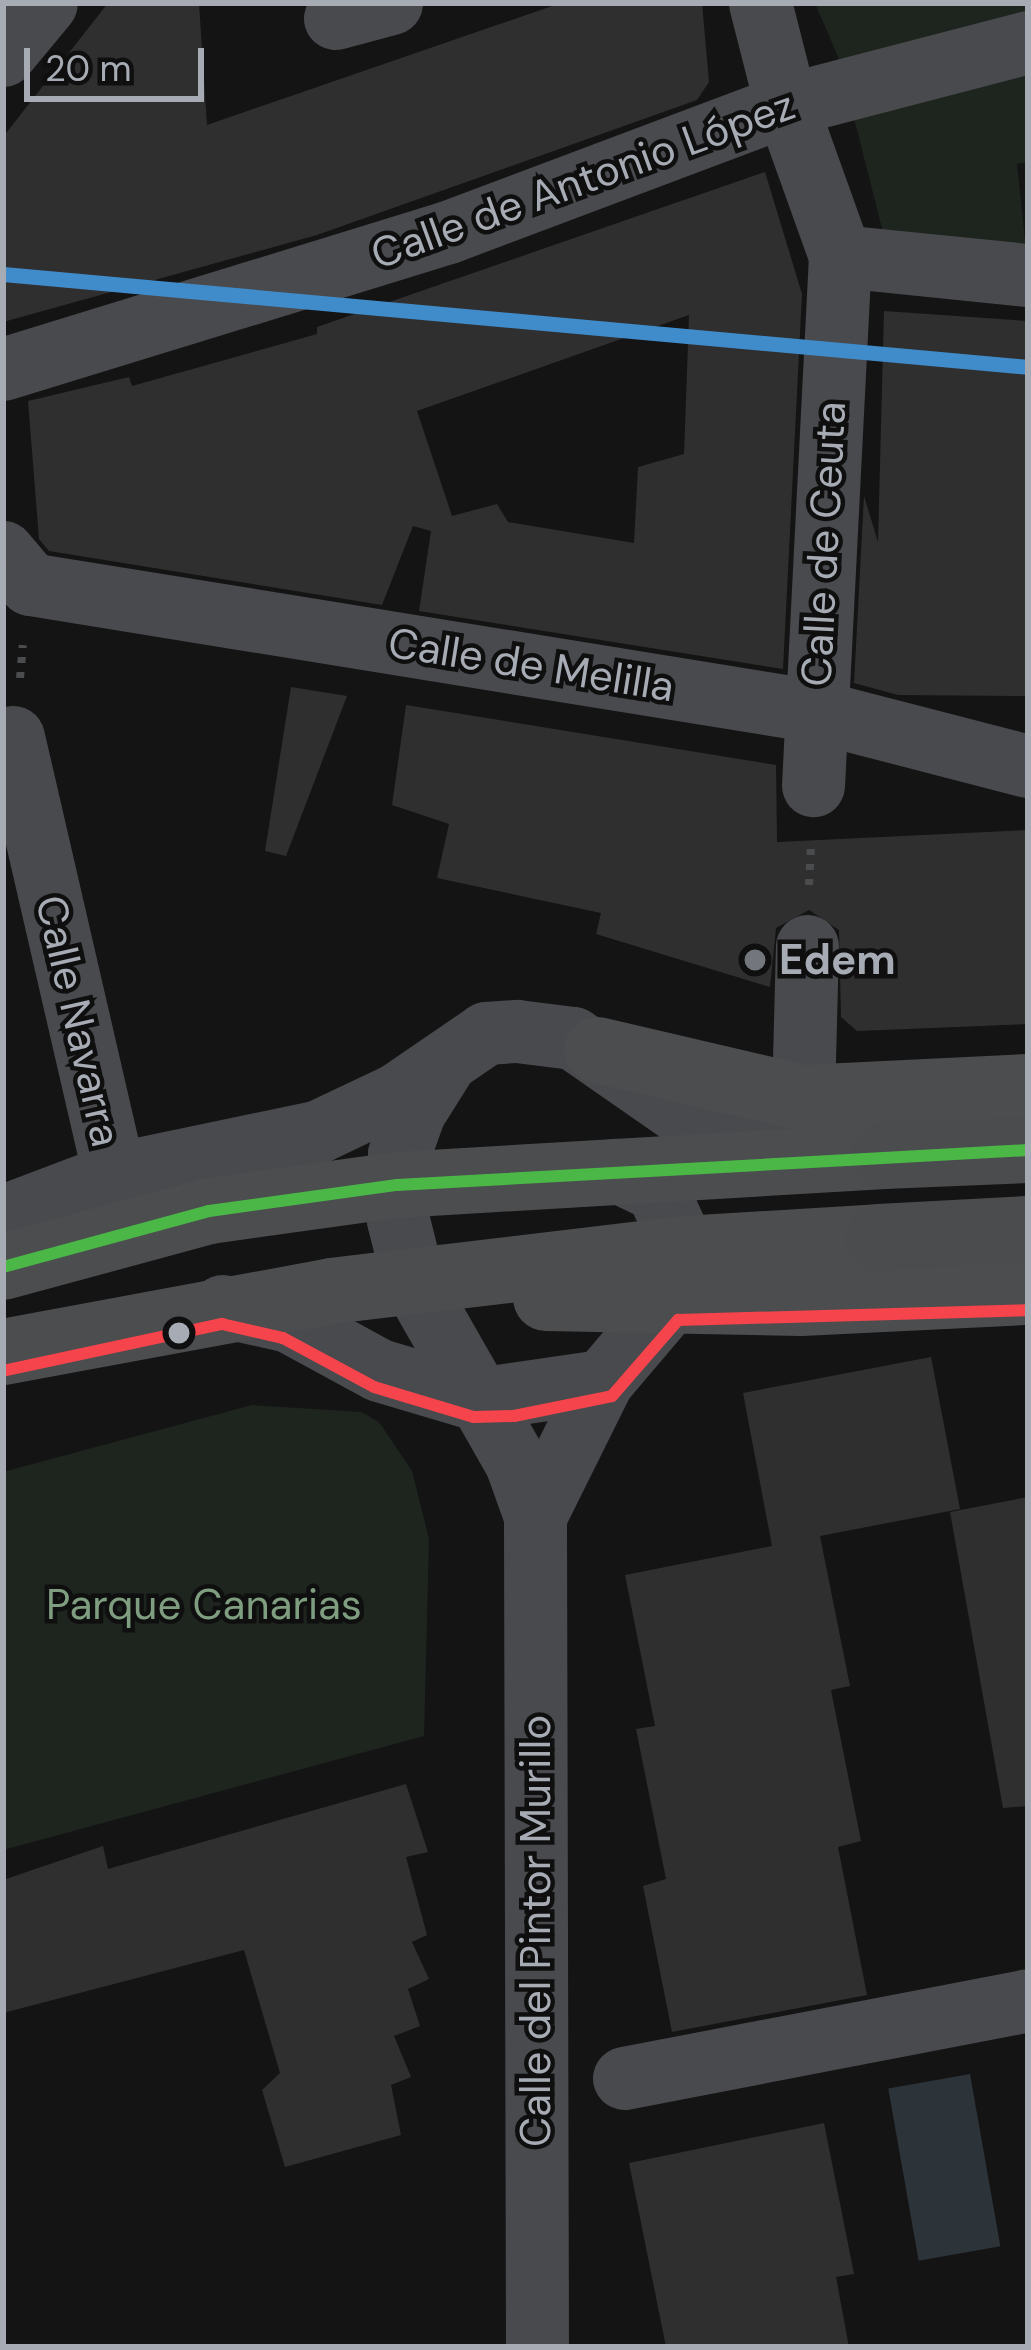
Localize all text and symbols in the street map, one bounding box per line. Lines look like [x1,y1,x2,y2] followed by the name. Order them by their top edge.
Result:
[30,24,210,98] scale bar
[45,45,132,92] text: 20 m
[365,80,801,280] street label: Calle de Antonio López
[791,400,857,688] street label: Calle de Ceuta
[385,618,677,712] street label: Calle de Melilla
[25,891,131,1151] street label: Calle Navarra
[779,935,896,985] place label: Edem
[742,947,768,973] marker: Edem
[168,1322,190,1344] unlabelled marker
[46,1580,362,1630] park label: Parque Canarias
[511,1715,561,2147] street label: Calle del Pintor Murillo

